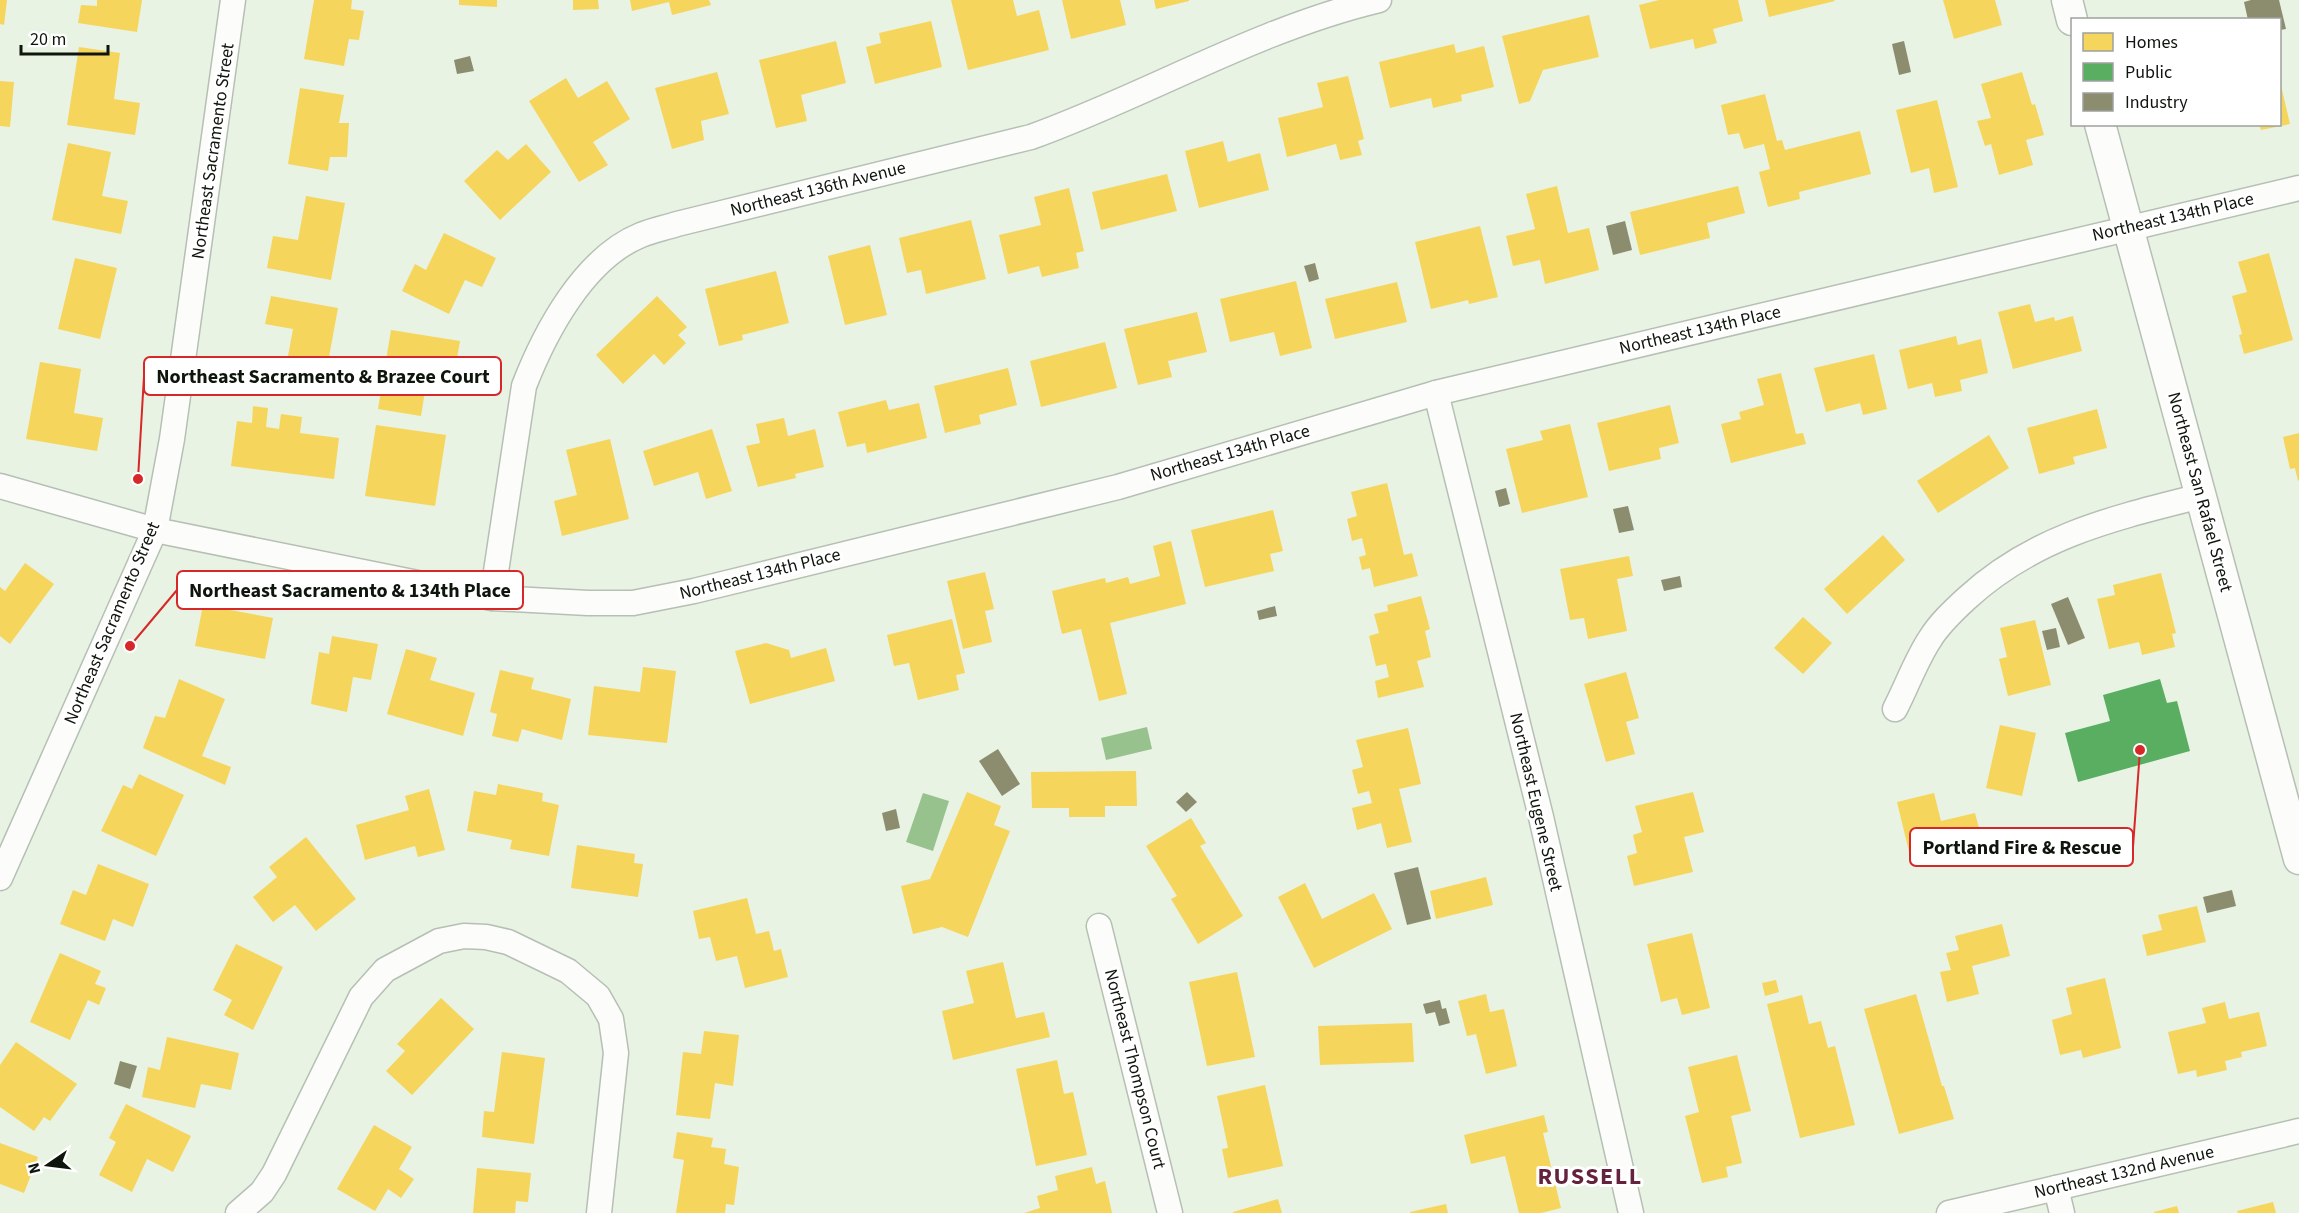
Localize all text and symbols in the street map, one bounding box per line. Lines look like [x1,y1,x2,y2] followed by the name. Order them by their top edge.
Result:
[21,18,108,56] scale bar
[2071,18,2281,126] legend
[30,27,66,52] text: 20 m
[2125,30,2178,55] text: Homes
[185,41,241,261] street label: Northeast Sacramento Street
[2125,60,2172,85] text: Public
[2125,90,2188,115] text: Industry
[728,155,908,223] street label: Northeast 136th Avenue
[2090,186,2256,248] street label: Northeast 134th Place
[1617,299,1783,361] street label: Northeast 134th Place
[144,357,501,395] callout: Northeast Sacramento & Brazee Court
[156,363,490,391] text: Northeast Sacramento & Brazee Court
[2161,389,2239,595] street label: Northeast San Rafael Street
[1147,418,1313,488] street label: Northeast 134th Place
[58,518,166,728] street label: Northeast Sacramento Street
[677,542,843,606] street label: Northeast 134th Place
[177,571,523,609] callout: Northeast Sacramento & 134th Place
[189,577,511,605] text: Northeast Sacramento & 134th Place
[1503,710,1569,894] street label: Northeast Eugene Street
[1910,828,2133,866] callout: Portland Fire & Rescue
[1922,834,2122,862] text: Portland Fire & Rescue
[1098,966,1172,1172] street label: Northeast Thompson Court
[18,1135,78,1195] north arrow
[2032,1139,2216,1205] street label: Northeast 132nd Avenue
[1537,1159,1643,1194] district label: RUSSELL
[22,1161,46,1176] text: N

